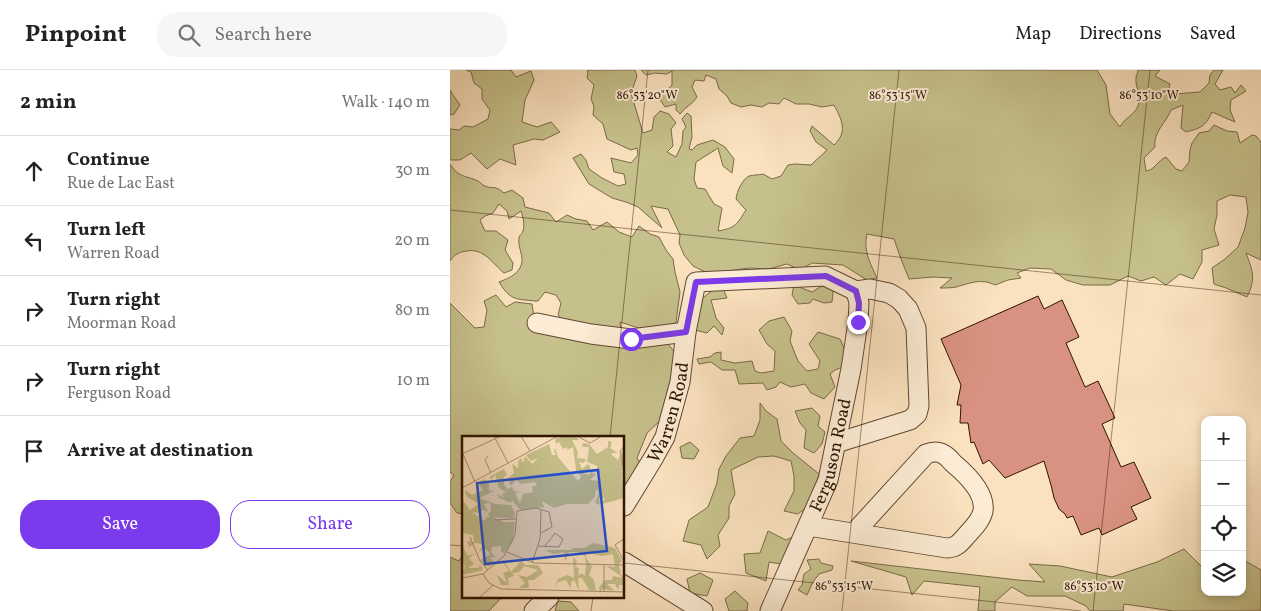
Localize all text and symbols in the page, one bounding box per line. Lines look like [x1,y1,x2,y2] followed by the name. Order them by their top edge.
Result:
[157,12,507,57] search box
[25,18,127,52] text: Pinpoint
[175,21,203,49] icon: search
[215,22,312,48] text: Search here
[1015,22,1051,47] text: Map
[1079,22,1162,47] text: Directions
[1190,22,1236,47] text: Saved
[20,88,77,117] text: 2 min
[617,88,677,104] text: 86°53'20"W
[869,88,927,104] text: 86°53'15"W
[1119,88,1179,104] text: 86°53'10"W
[342,92,430,114] text: Walk · 140 m
[67,147,150,173] text: Continue
[20,157,48,185] icon: ahead
[395,160,430,182] text: 30 m
[67,173,175,195] text: Rue de Lac East
[67,217,146,243] text: Turn left
[20,227,48,255] icon: left
[395,230,430,252] text: 20 m
[67,243,160,265] text: Warren Road
[67,287,160,313] text: Turn right
[20,297,48,325] icon: right
[395,300,430,322] text: 80 m
[847,311,870,334] route end
[67,313,176,335] text: Moorman Road
[620,328,643,351] route start
[67,357,160,383] text: Turn right
[642,361,696,468] street label: Warren Road
[20,367,48,395] icon: right
[397,370,430,392] text: 10 m
[67,383,171,405] text: Ferguson Road
[804,396,859,517] street label: Ferguson Road
[1201,416,1246,596] map controls
[1201,416,1246,461] button: +
[462,436,625,598] inset map
[20,437,48,465] icon: arrive
[67,438,253,464] text: Arrive at destination
[1201,461,1246,506] button: −
[20,500,220,549] button: Save
[230,500,430,549] button: Share
[1201,506,1246,551] button: locate
[1201,551,1246,596] button: layers
[815,579,873,595] text: 86°53'15"W
[1064,579,1124,595] text: 86°53'10"W

